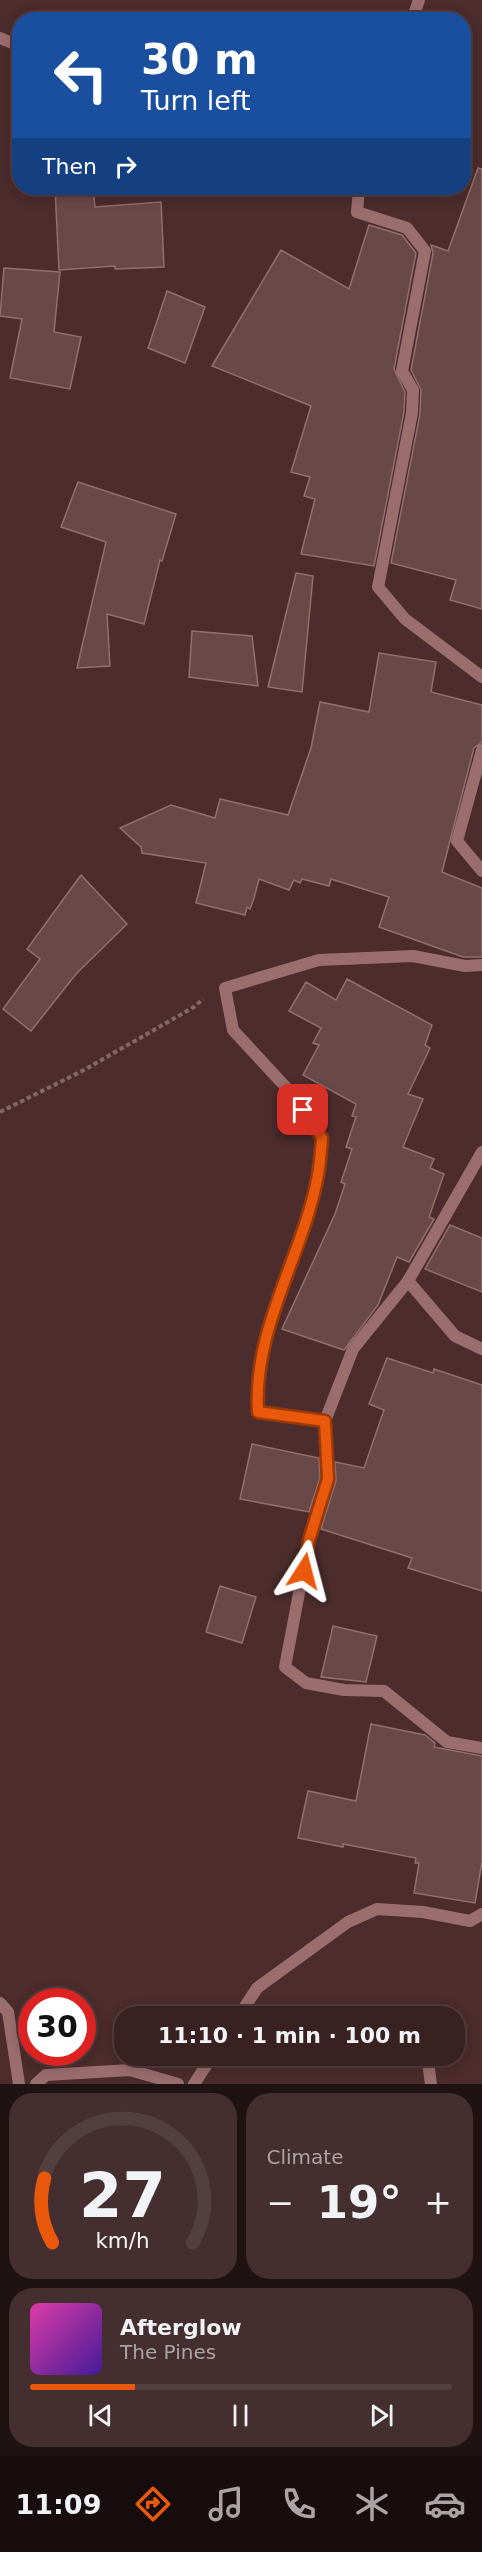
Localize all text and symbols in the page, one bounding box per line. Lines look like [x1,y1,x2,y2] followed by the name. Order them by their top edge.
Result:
[141,35,258,84] text: 30 m
[42,36,120,114] icon: left
[141,85,251,116] text: Turn left
[109,150,142,183] icon: right
[42,154,97,179] text: Then
[277,1084,328,1135] pin
[286,1093,319,1126] icon: arrive
[272,1539,336,1603] position arrow
[18,1988,96,2066] speed limit sign: 30
[158,2023,421,2048] text: 11:10 · 1 min · 100 m
[267,2145,343,2169] text: Climate
[79,2159,166,2232] text: 27
[317,2176,402,2229] text: 19°
[267,2183,294,2222] text: −
[424,2183,452,2222] text: +
[96,2228,150,2253] text: km/h
[120,2315,242,2340] text: Afterglow
[120,2340,216,2364] text: The Pines
[84,2399,117,2432] icon: previous
[224,2399,257,2432] icon: pause
[365,2399,398,2432] icon: next
[132,2483,174,2525] icon: directions
[205,2483,247,2525] icon: music
[278,2483,320,2525] icon: phone
[351,2483,393,2525] icon: climate
[424,2483,466,2525] icon: car
[16,2489,101,2520] text: 11:09

